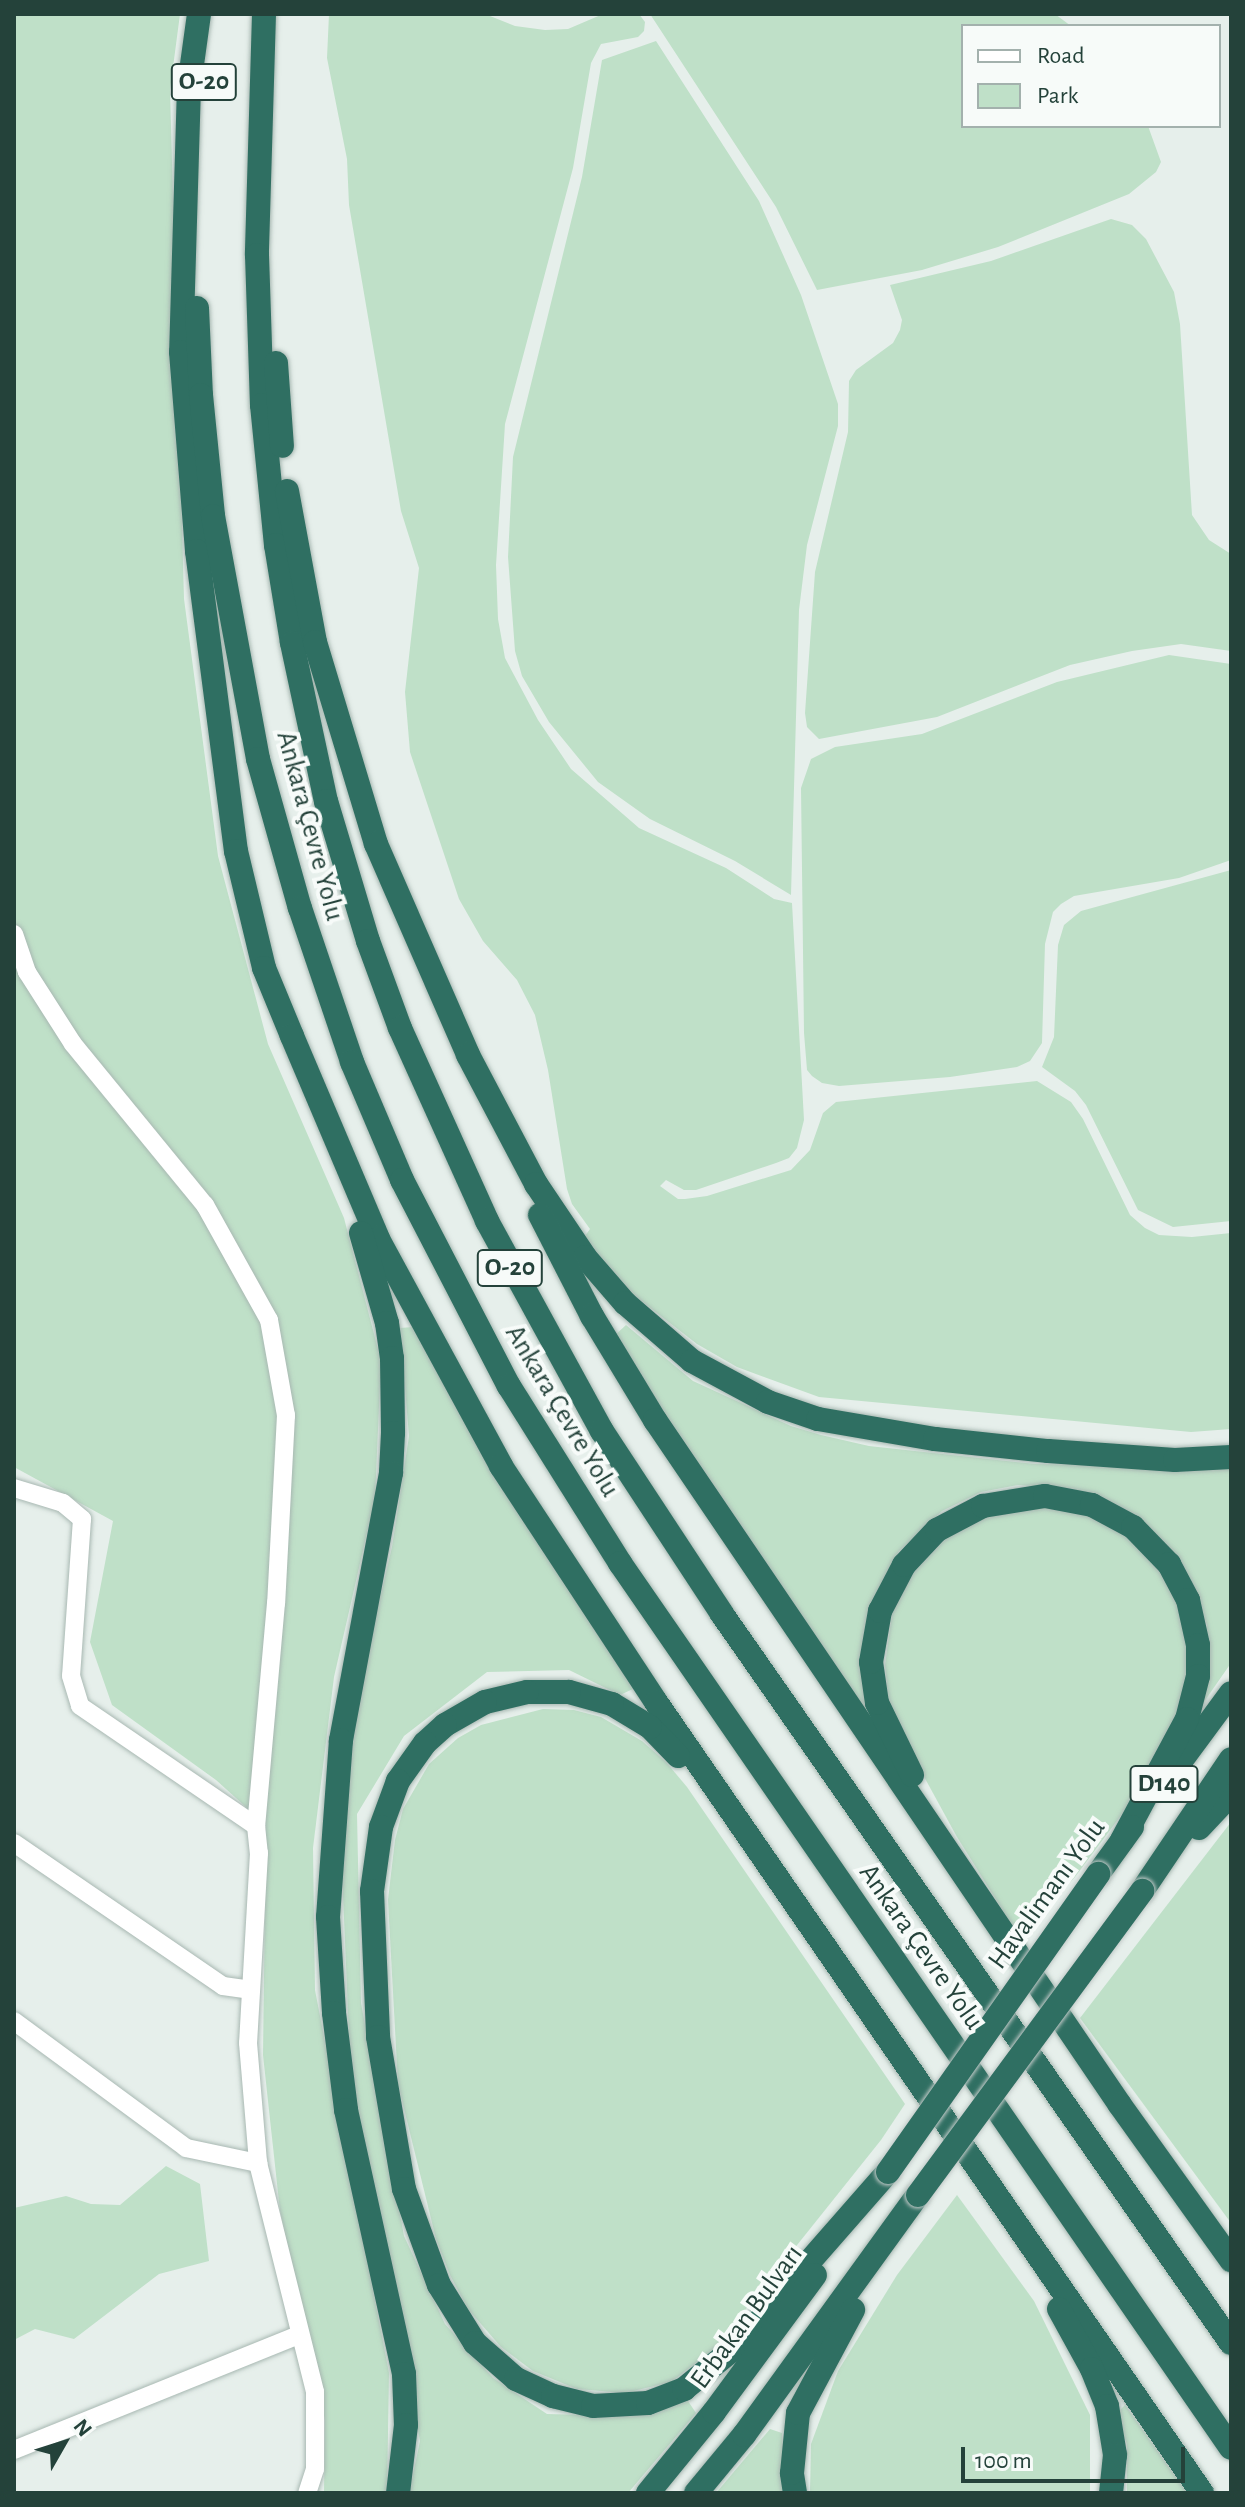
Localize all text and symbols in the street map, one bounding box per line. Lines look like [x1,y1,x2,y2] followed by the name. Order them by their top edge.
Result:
[961,24,1221,128] legend
[1037,44,1085,68] text: Road
[170,60,238,104] road number: O-20
[1037,84,1078,108] text: Park
[269,728,351,924] street label: Ankara Çevre Yolu
[476,1246,544,1290] road number: O-20
[497,1319,627,1503] street label: Ankara Çevre Yolu
[1128,1762,1200,1806] road number: D140
[981,1812,1113,1976] street label: Havalimanı Yolu
[851,1858,991,2036] street label: Ankara Çevre Yolu
[684,2239,810,2395] street label: Erbakan Bulvarı
[24,2403,104,2483] north arrow
[69,2415,96,2441] text: N
[965,2431,1189,2481] scale bar
[975,2449,1032,2473] text: 100 m

